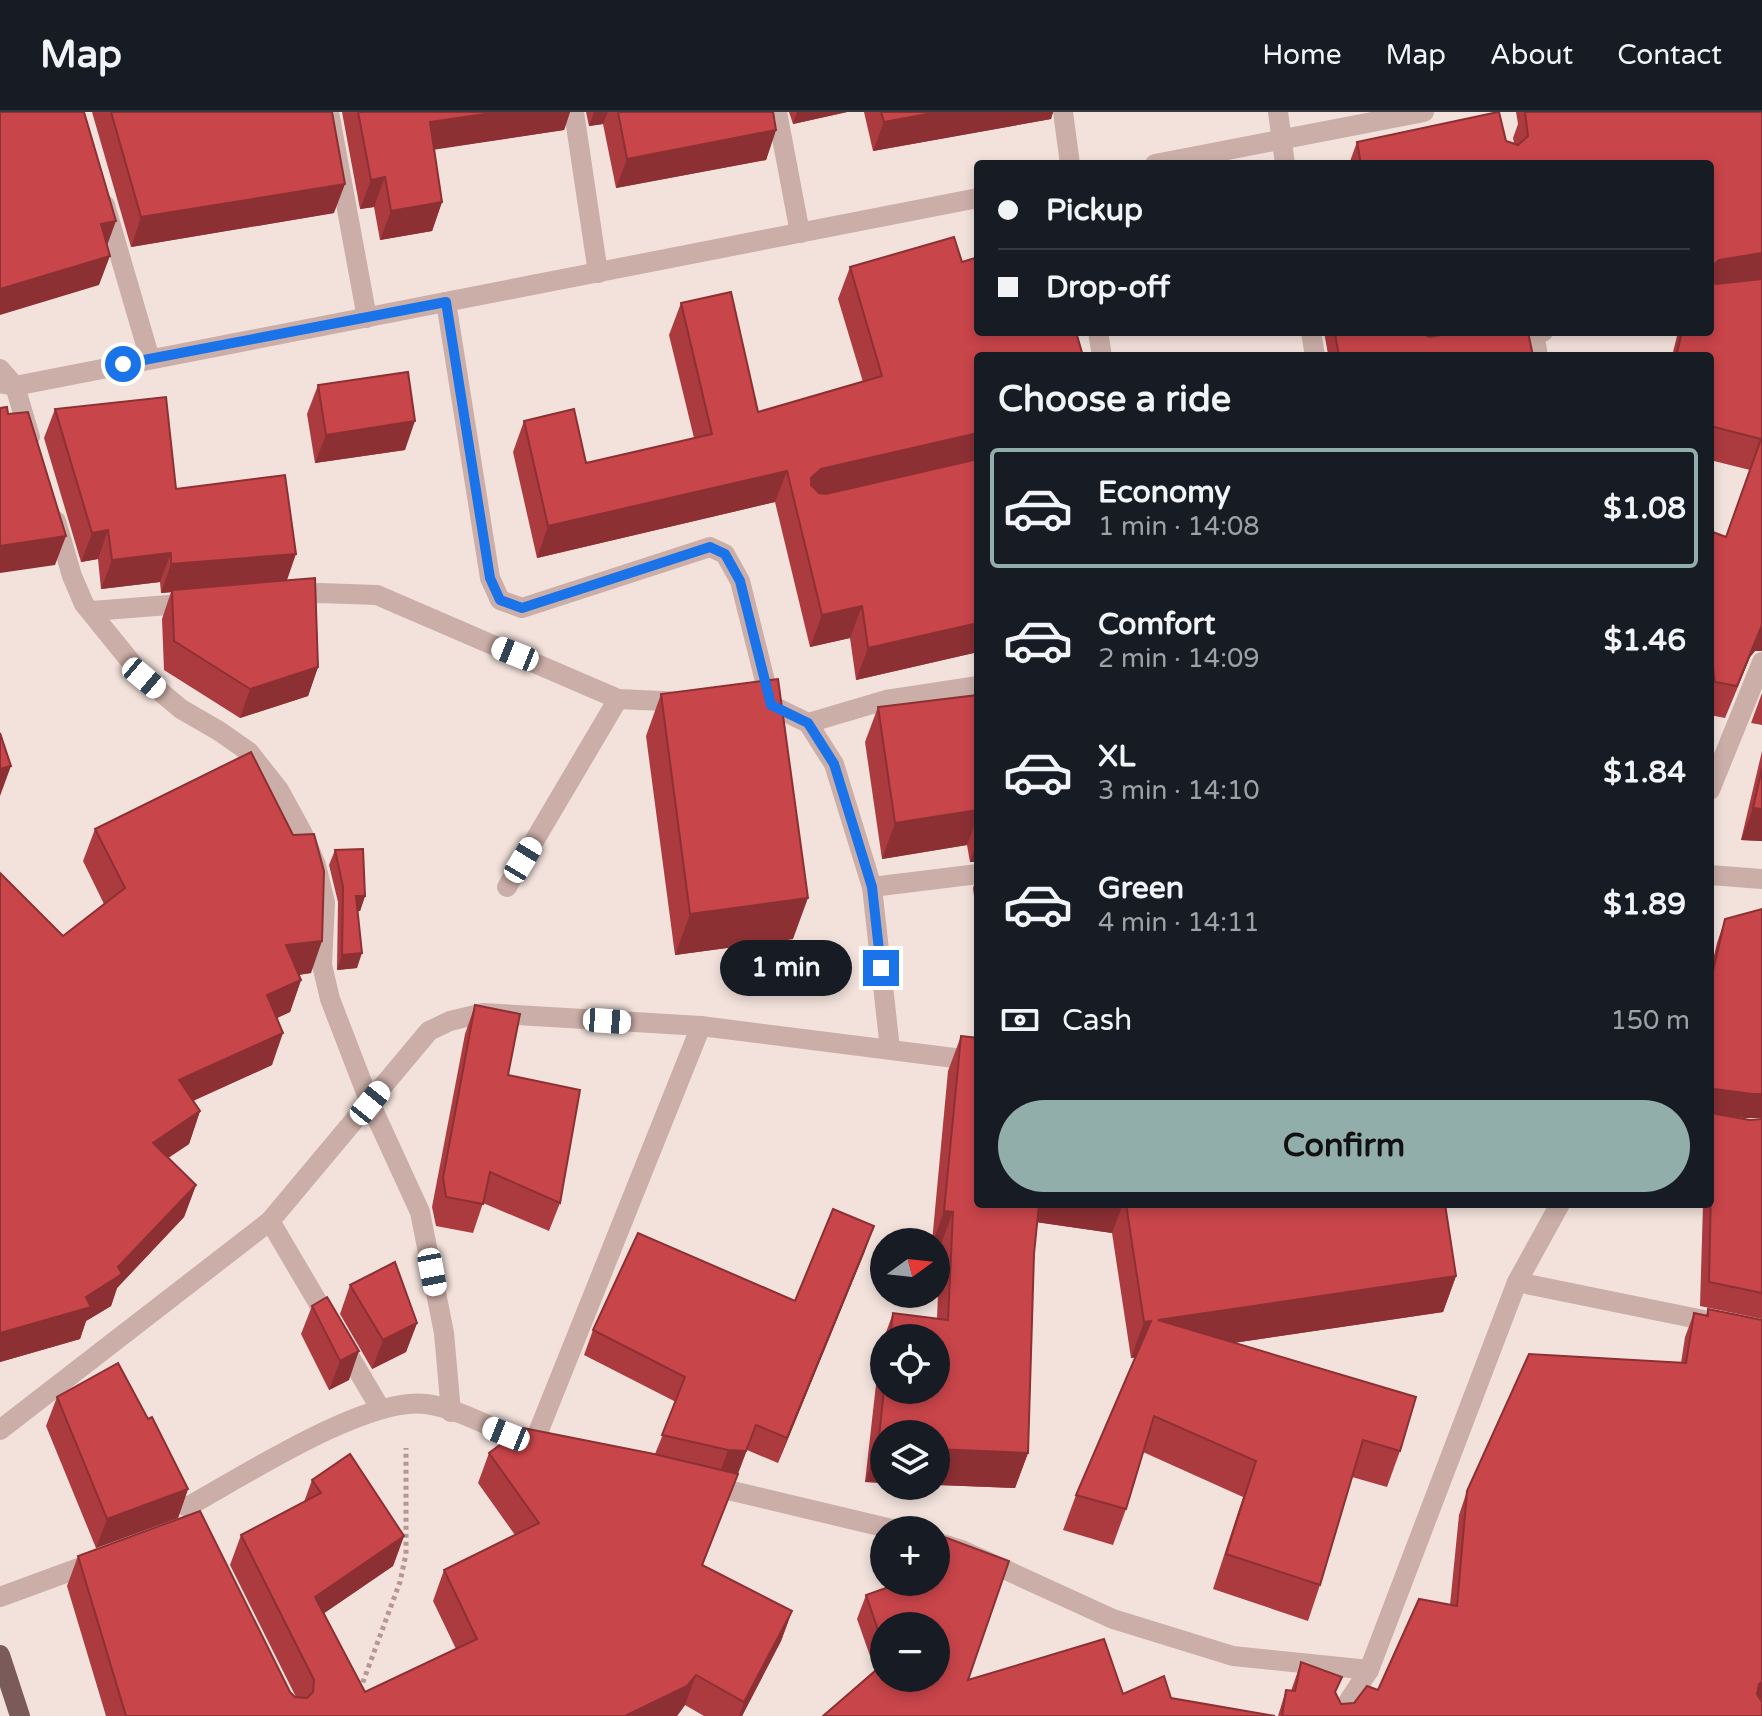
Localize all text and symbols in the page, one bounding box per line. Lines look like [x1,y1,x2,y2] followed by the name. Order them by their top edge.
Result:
[40,32,122,78] text: Map
[1262,38,1342,72] text: Home
[1386,38,1446,72] text: Map
[1490,38,1573,72] text: About
[1617,38,1722,72] text: Contact
[1046,192,1143,229] text: Pickup
[1046,269,1170,306] text: Drop-off
[105,346,141,382] route start
[998,378,1231,421] text: Choose a ride
[1002,472,1074,544] icon: car
[1098,474,1231,511] text: Economy
[1603,490,1686,527] text: $1.08
[1098,511,1260,542] text: 1 min · 14:08
[1002,604,1074,676] icon: car
[1098,606,1216,643] text: Comfort
[1604,622,1686,659] text: $1.46
[488,634,542,674] car
[1098,643,1260,674] text: 2 min · 14:09
[118,653,170,703] car
[1002,736,1074,808] icon: car
[1098,738,1135,775] text: XL
[1603,754,1686,791] text: $1.84
[1098,775,1260,806] text: 3 min · 14:10
[500,833,546,887] car
[1002,868,1074,940] icon: car
[1098,870,1184,907] text: Green
[1603,886,1686,923] text: $1.89
[1098,907,1260,938] text: 4 min · 14:11
[721,940,853,996] callout: 1 min
[863,950,899,986] route end
[751,952,821,983] text: 1 min
[998,998,1042,1042] icon: cash
[1062,1002,1132,1039] text: Cash
[1610,1005,1690,1036] text: 150 m
[582,1007,632,1035] car
[346,1077,394,1129] car
[998,1100,1690,1192] button: Confirm
[870,1228,950,1308] north arrow
[870,1228,950,1692] map controls
[416,1246,448,1298] car
[870,1324,950,1404] button: locate
[479,1414,533,1454] car
[870,1420,950,1500] button: layers
[870,1516,950,1596] button: +
[870,1612,950,1692] button: −

